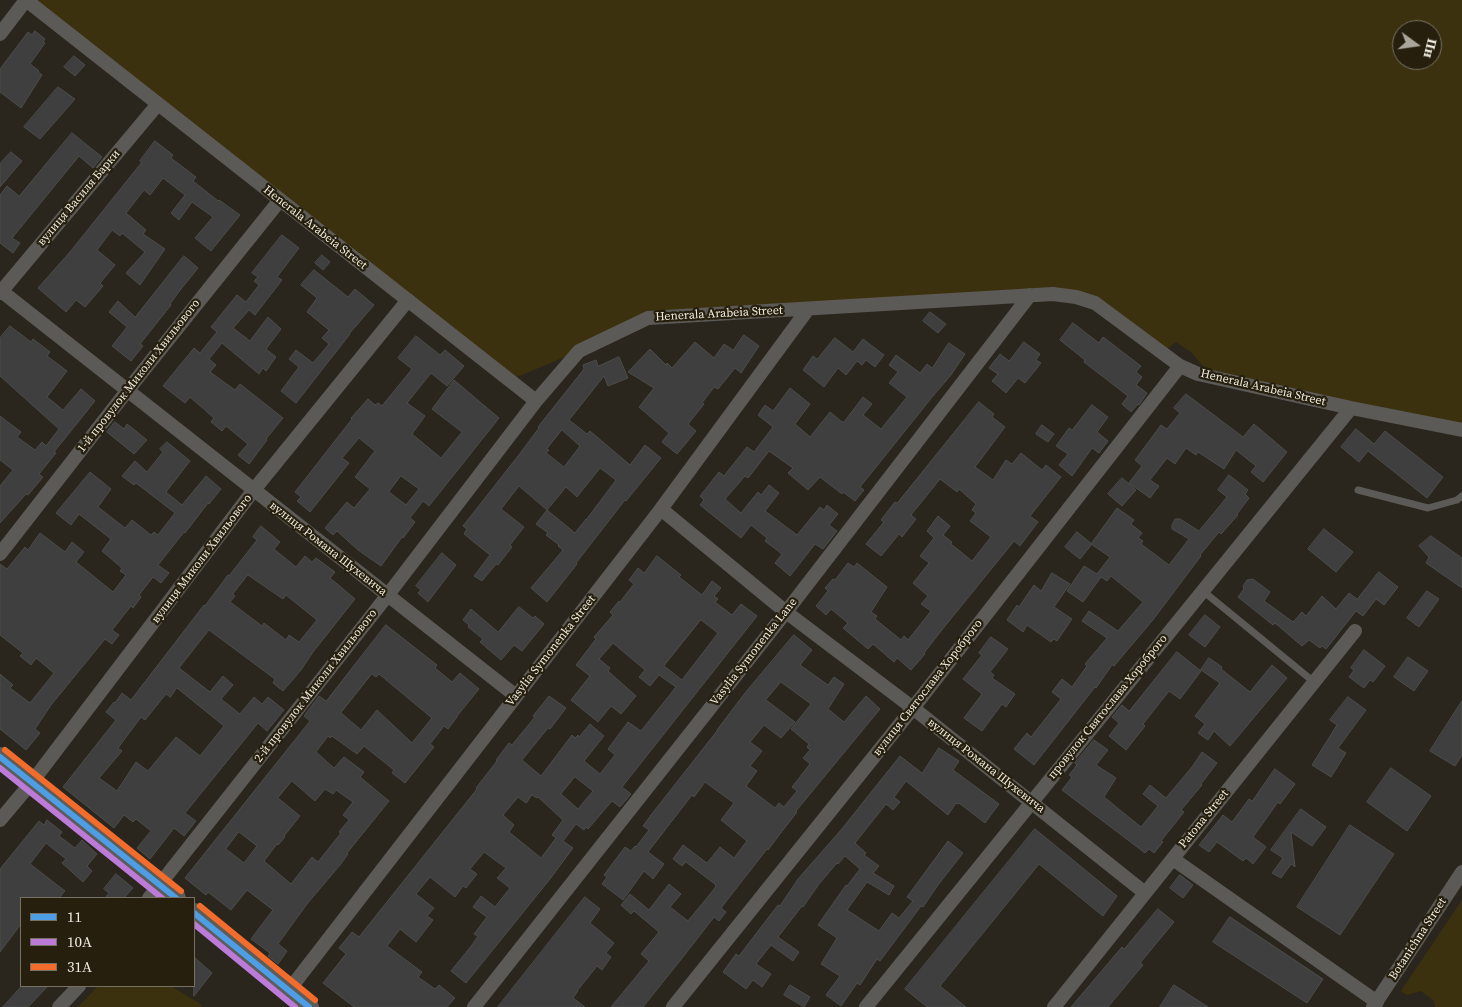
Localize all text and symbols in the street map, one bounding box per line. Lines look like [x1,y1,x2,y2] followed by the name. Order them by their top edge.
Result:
[1392,20,1442,70] north arrow
[1419,36,1443,60] text: Пн
[35,147,123,249] street label: вулиця Василя Барки
[260,183,370,273] street label: Henerala Arabeia Street
[75,297,203,455] street label: 1-й провулок Миколи Хвильового
[655,303,783,325] street label: Henerala Arabeia Street
[1199,367,1327,409] street label: Henerala Arabeia Street
[149,492,255,626] street label: вулиця Миколи Хвильового
[266,499,390,599] street label: вулиця Романа Шухевича
[503,593,599,709] street label: Vasylia Symonenka Street
[708,595,800,709] street label: Vasylia Symonenka Lane
[252,607,380,765] street label: 2-й провулок Миколи Хвильового
[870,617,986,759] street label: вулиця Святослава Хороброго
[1045,632,1171,782] street label: провулок Святослава Хороброго
[924,716,1048,816] street label: вулиця Романа Шухевича
[1176,787,1232,851] street label: Patona Street
[1386,895,1450,983] street label: Botanichna Street
[20,897,195,987] legend
[67,906,82,927] text: 11
[67,931,92,952] text: 10А
[67,956,92,977] text: 31А

